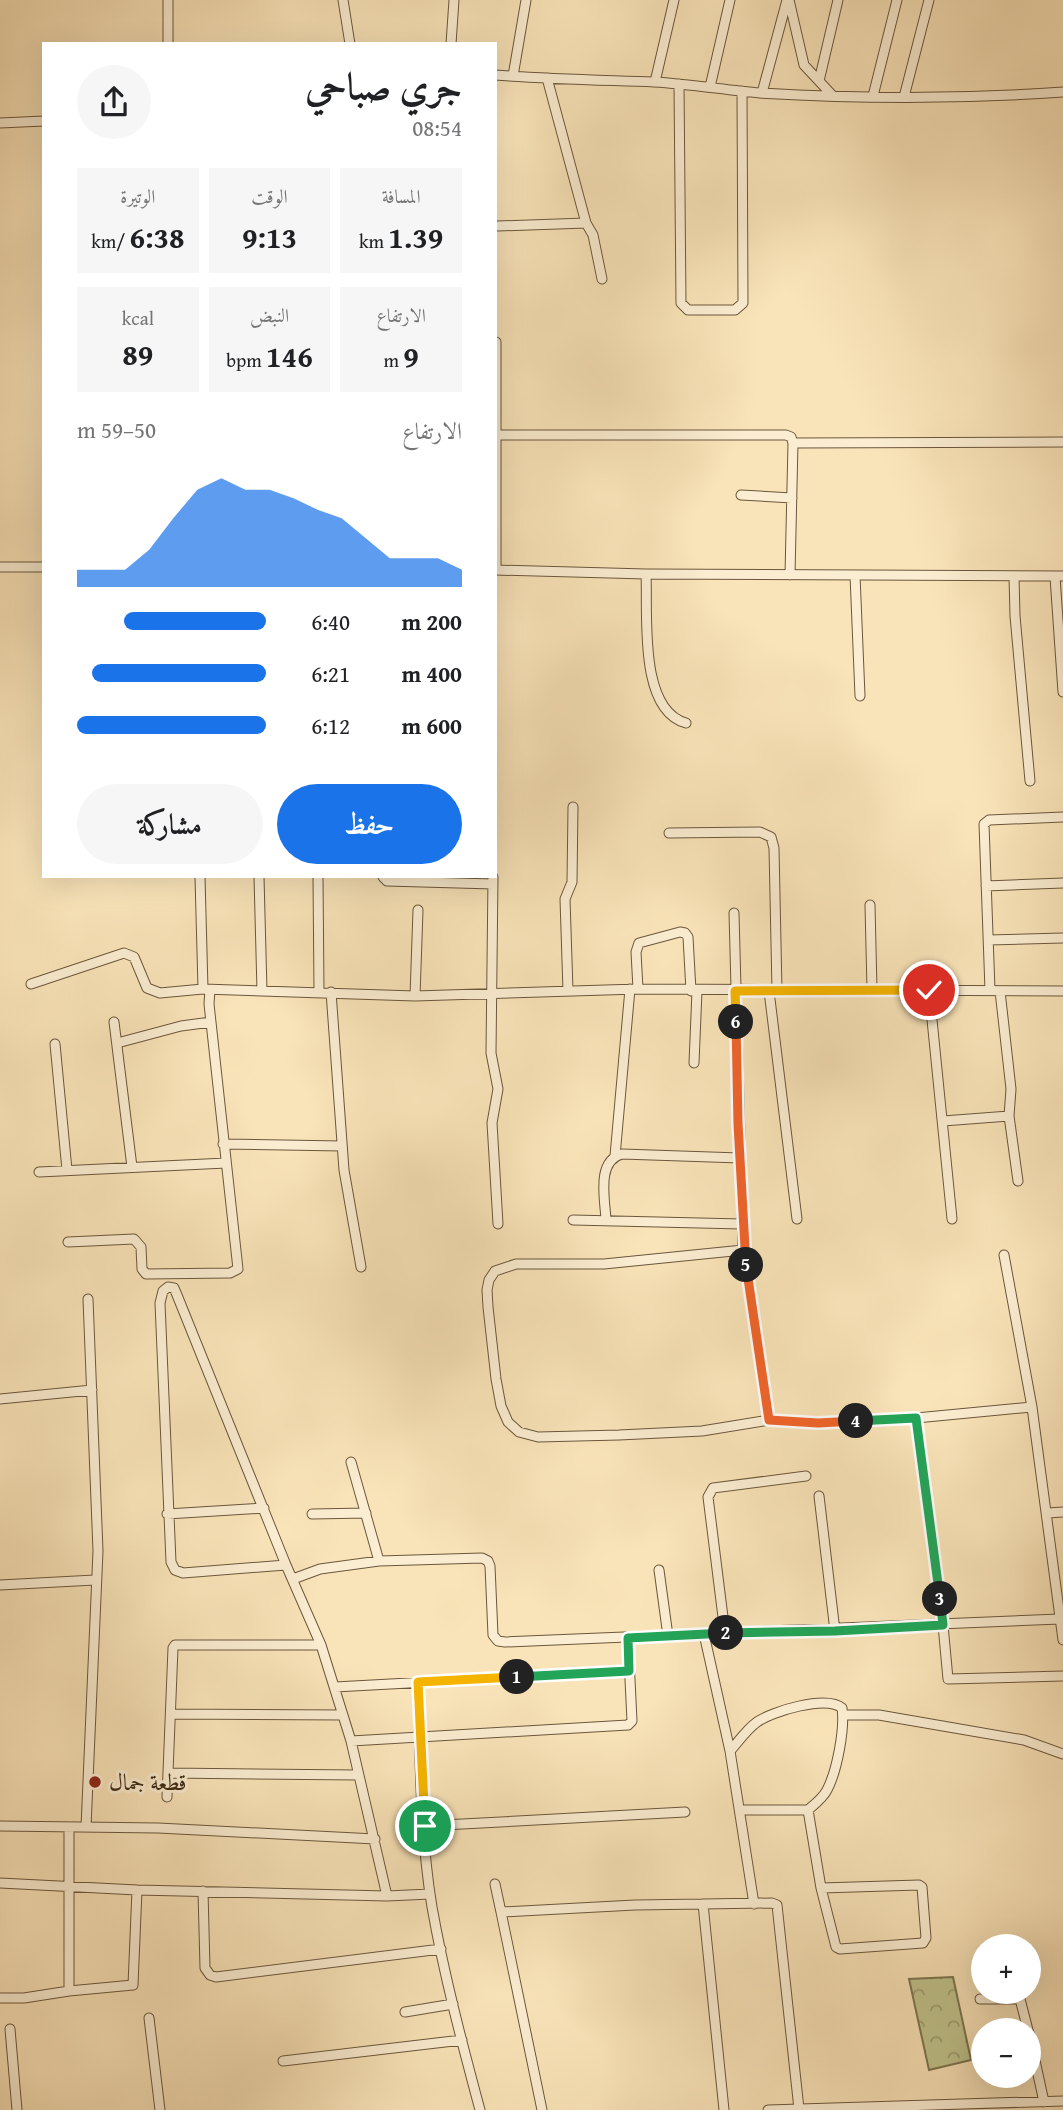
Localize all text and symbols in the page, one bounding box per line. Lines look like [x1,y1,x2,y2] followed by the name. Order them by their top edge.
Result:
[305,57,462,113] text: جري صباحي
[77,65,151,139] button: share
[412,111,462,144] text: 08:54
[120,182,155,210] text: الوتيرة
[251,182,288,210] text: الوقت
[382,182,421,210] text: المسافة
[129,215,185,259] text: 6:38
[242,215,297,259] text: 9:13
[388,215,443,259] text: 1.39
[91,227,129,255] text: /km
[359,227,388,255] text: km
[250,301,289,329] text: النبض
[377,301,426,329] text: الارتفاع
[122,304,154,332] text: kcal
[122,332,153,376] text: 89
[266,334,313,378] text: 146
[403,334,419,378] text: 9
[226,346,266,374] text: bpm
[384,346,403,374] text: m
[77,413,156,446] text: 50–59 m
[402,414,462,447] text: الارتفاع
[311,605,350,638] text: 6:40
[401,605,462,638] text: 200 m
[311,657,350,690] text: 6:21
[401,657,462,690] text: 400 m
[311,709,350,742] text: 6:12
[401,709,462,742] text: 600 m
[77,784,263,864] button: مشاركة
[277,784,462,864] button: حفظ
[899,960,959,1020] pin
[910,971,948,1009] icon: check
[718,1004,754,1040] pin: 6
[731,1007,740,1035] text: 6
[728,1248,764,1282] pin: 5
[741,1250,750,1278] text: 5
[838,1404,874,1438] pin: 4
[851,1406,860,1434] text: 4
[922,1582,958,1616] pin: 3
[935,1584,944,1612] text: 3
[708,1616,744,1650] pin: 2
[721,1618,730,1646] text: 2
[500,1660,534,1694] pin: 1
[512,1662,521,1690] text: 1
[109,1765,187,1798] place label: قطعة جمال
[87,1774,103,1790] marker: قطعة جمال
[395,1796,455,1856] pin
[406,1807,444,1845] icon: arrive
[971,1934,1041,2088] map controls
[971,1934,1041,2004] button: +
[971,2018,1041,2088] button: −

